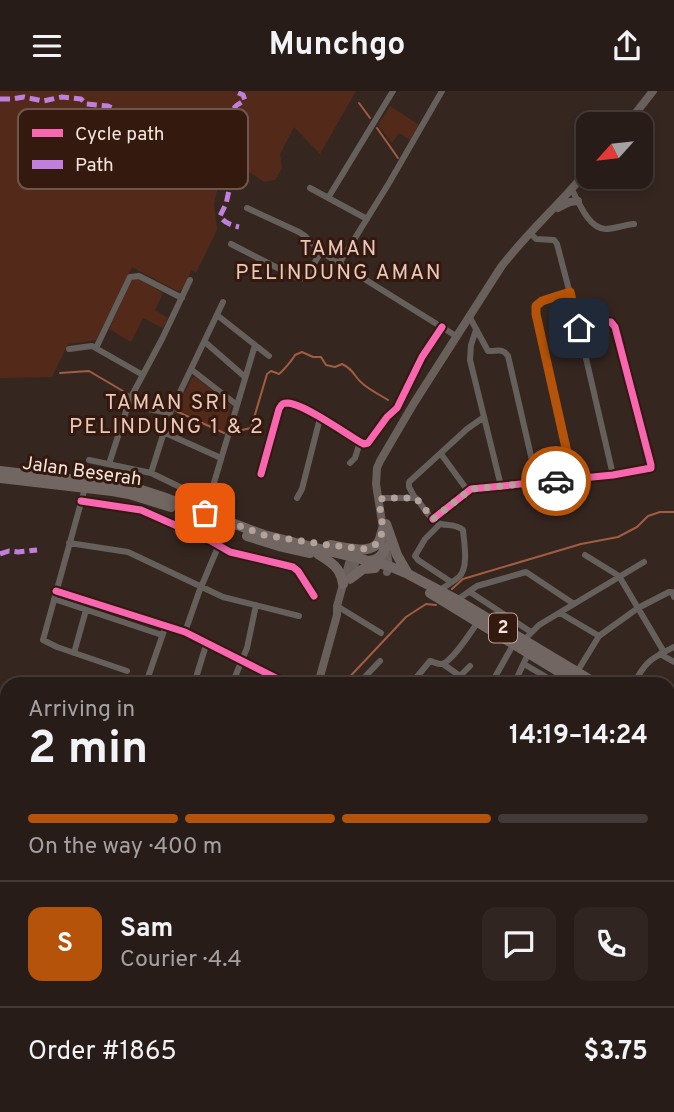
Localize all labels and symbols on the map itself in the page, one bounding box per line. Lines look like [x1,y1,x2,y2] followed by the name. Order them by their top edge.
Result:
[18,109,248,189] legend
[576,112,653,189] north arrow
[75,123,164,147] text: Cycle path
[75,154,114,178] text: Path
[235,236,443,287] district label: TAMAN PELINDUNG AMAN
[549,298,609,358] pin
[69,390,265,441] district label: TAMAN SRI PELINDUNG 1 & 2
[521,446,591,516] courier
[21,452,143,492] street label: Jalan Beserah
[175,483,235,543] pin
[489,613,517,643] road number: 2

